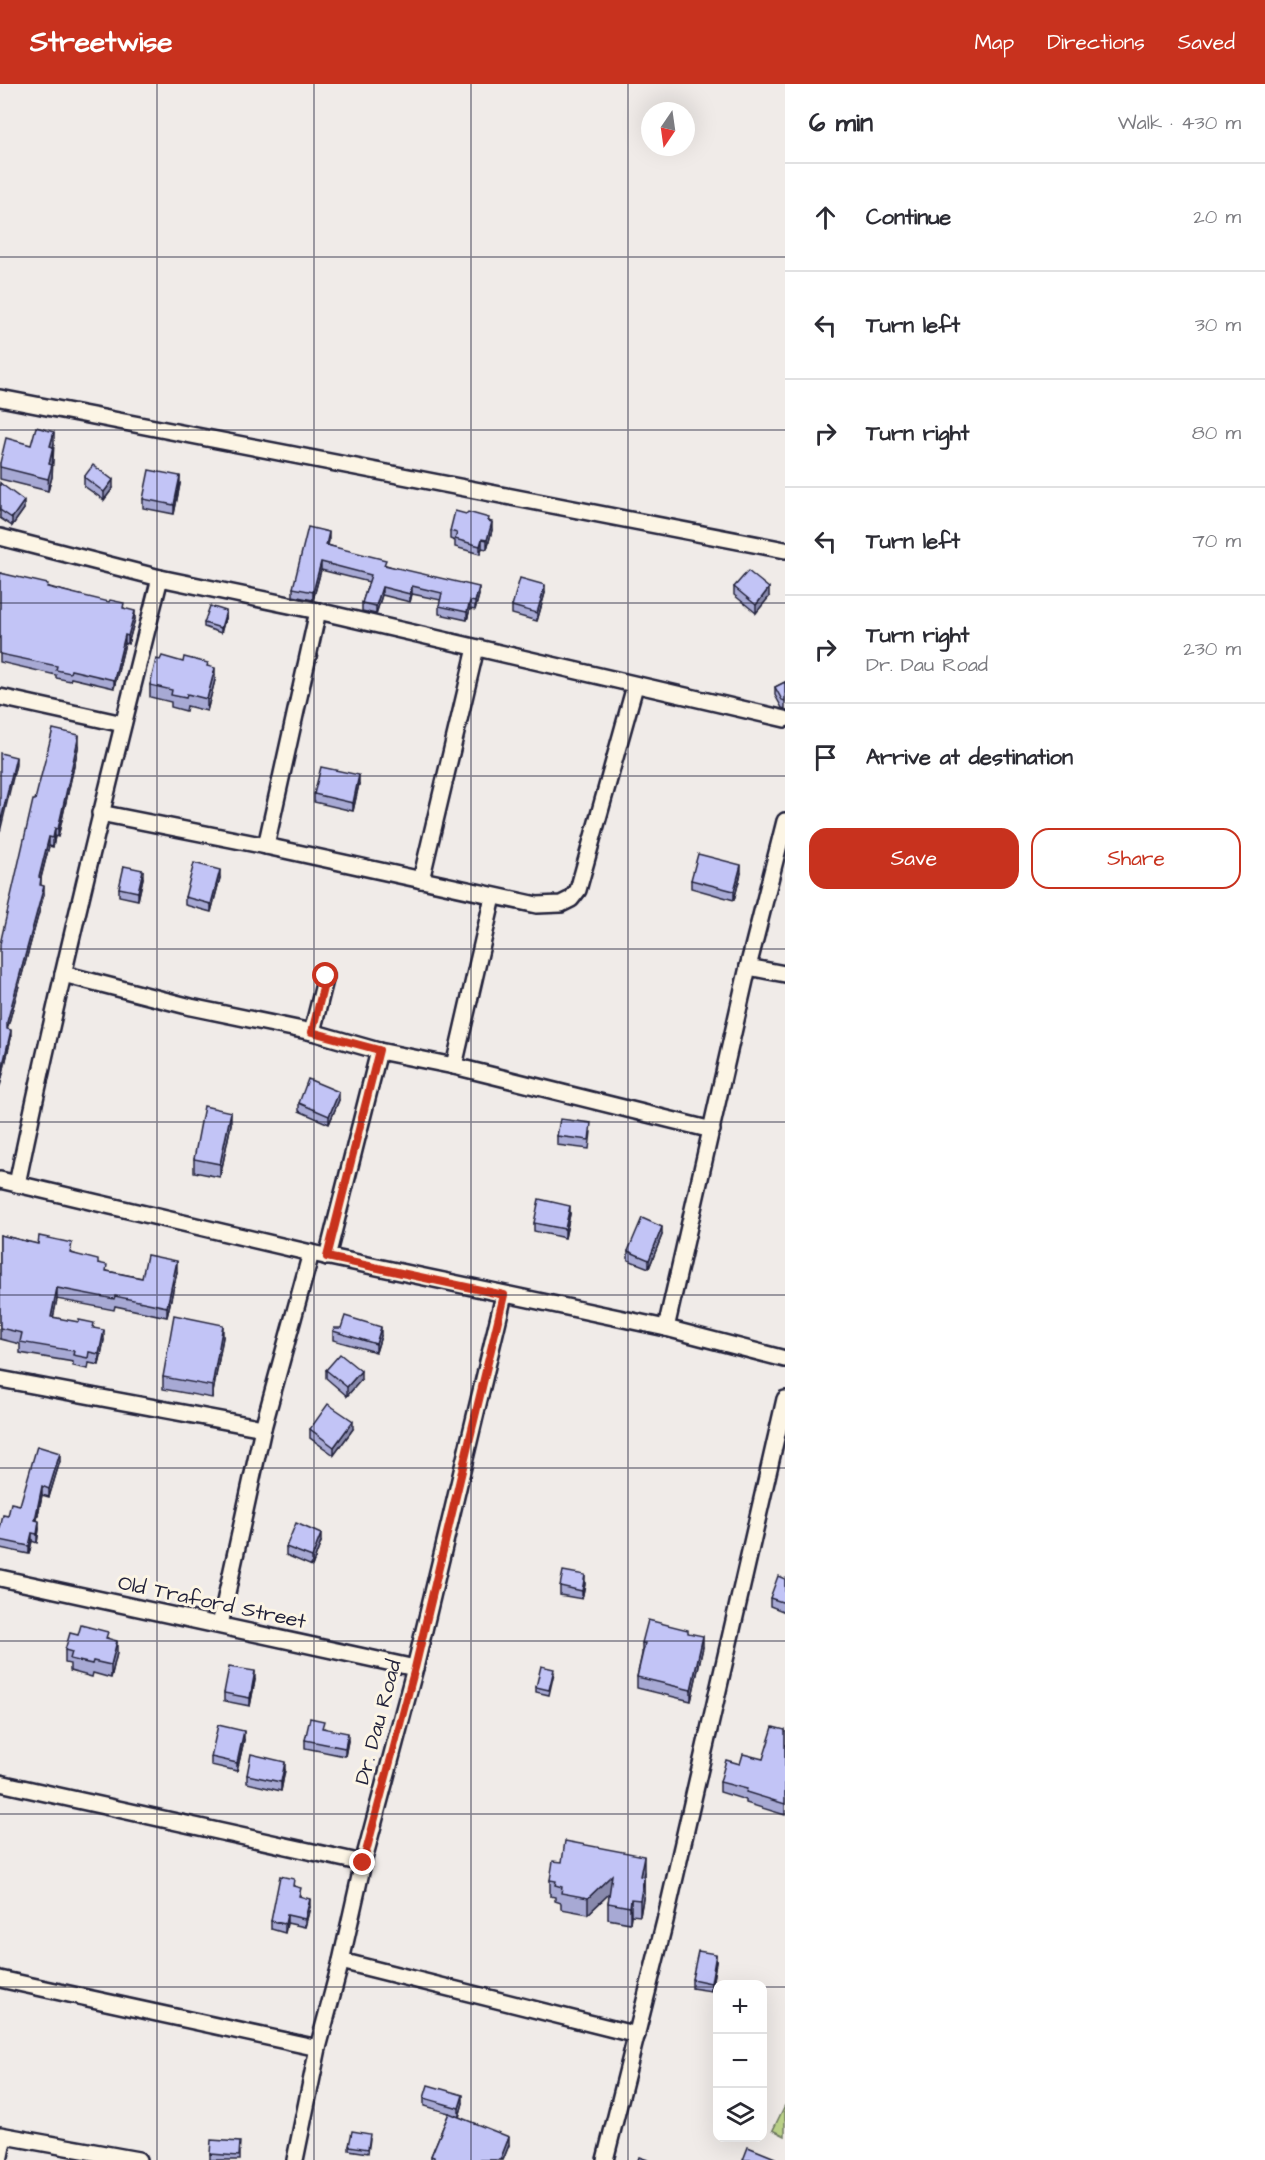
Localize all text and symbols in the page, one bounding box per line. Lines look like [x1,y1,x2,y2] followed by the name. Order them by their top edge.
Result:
[30,23,172,62] text: Streetwise
[974,28,1014,57] text: Map
[1047,28,1145,57] text: Directions
[1178,28,1235,57] text: Saved
[641,102,695,156] north arrow
[809,105,873,141] text: 6 min
[1118,109,1241,137] text: Walk · 430 m
[809,201,842,234] icon: ahead
[866,202,951,233] text: Continue
[1193,203,1241,231] text: 20 m
[809,309,842,342] icon: left
[866,310,960,341] text: Turn left
[1195,311,1241,339] text: 30 m
[809,417,842,450] icon: right
[866,418,969,449] text: Turn right
[1192,419,1241,447] text: 80 m
[809,525,842,558] icon: left
[866,526,960,557] text: Turn left
[1193,527,1241,555] text: 70 m
[866,620,969,651] text: Turn right
[809,633,842,666] icon: right
[1183,635,1241,663] text: 230 m
[866,651,988,679] text: Dr. Dau Road
[809,741,842,774] icon: arrive
[866,742,1073,773] text: Arrive at destination
[809,828,1019,889] button: Save
[1031,828,1241,889] button: Share
[312,962,338,988] route start
[115,1568,309,1636] street label: Old Traford Street
[347,1656,409,1788] street label: Dr. Dau Road
[349,1849,375,1875] route end
[713,1980,767,2142] map controls
[713,1980,767,2034] button: +
[713,2034,767,2088] button: −
[713,2088,767,2142] button: layers

